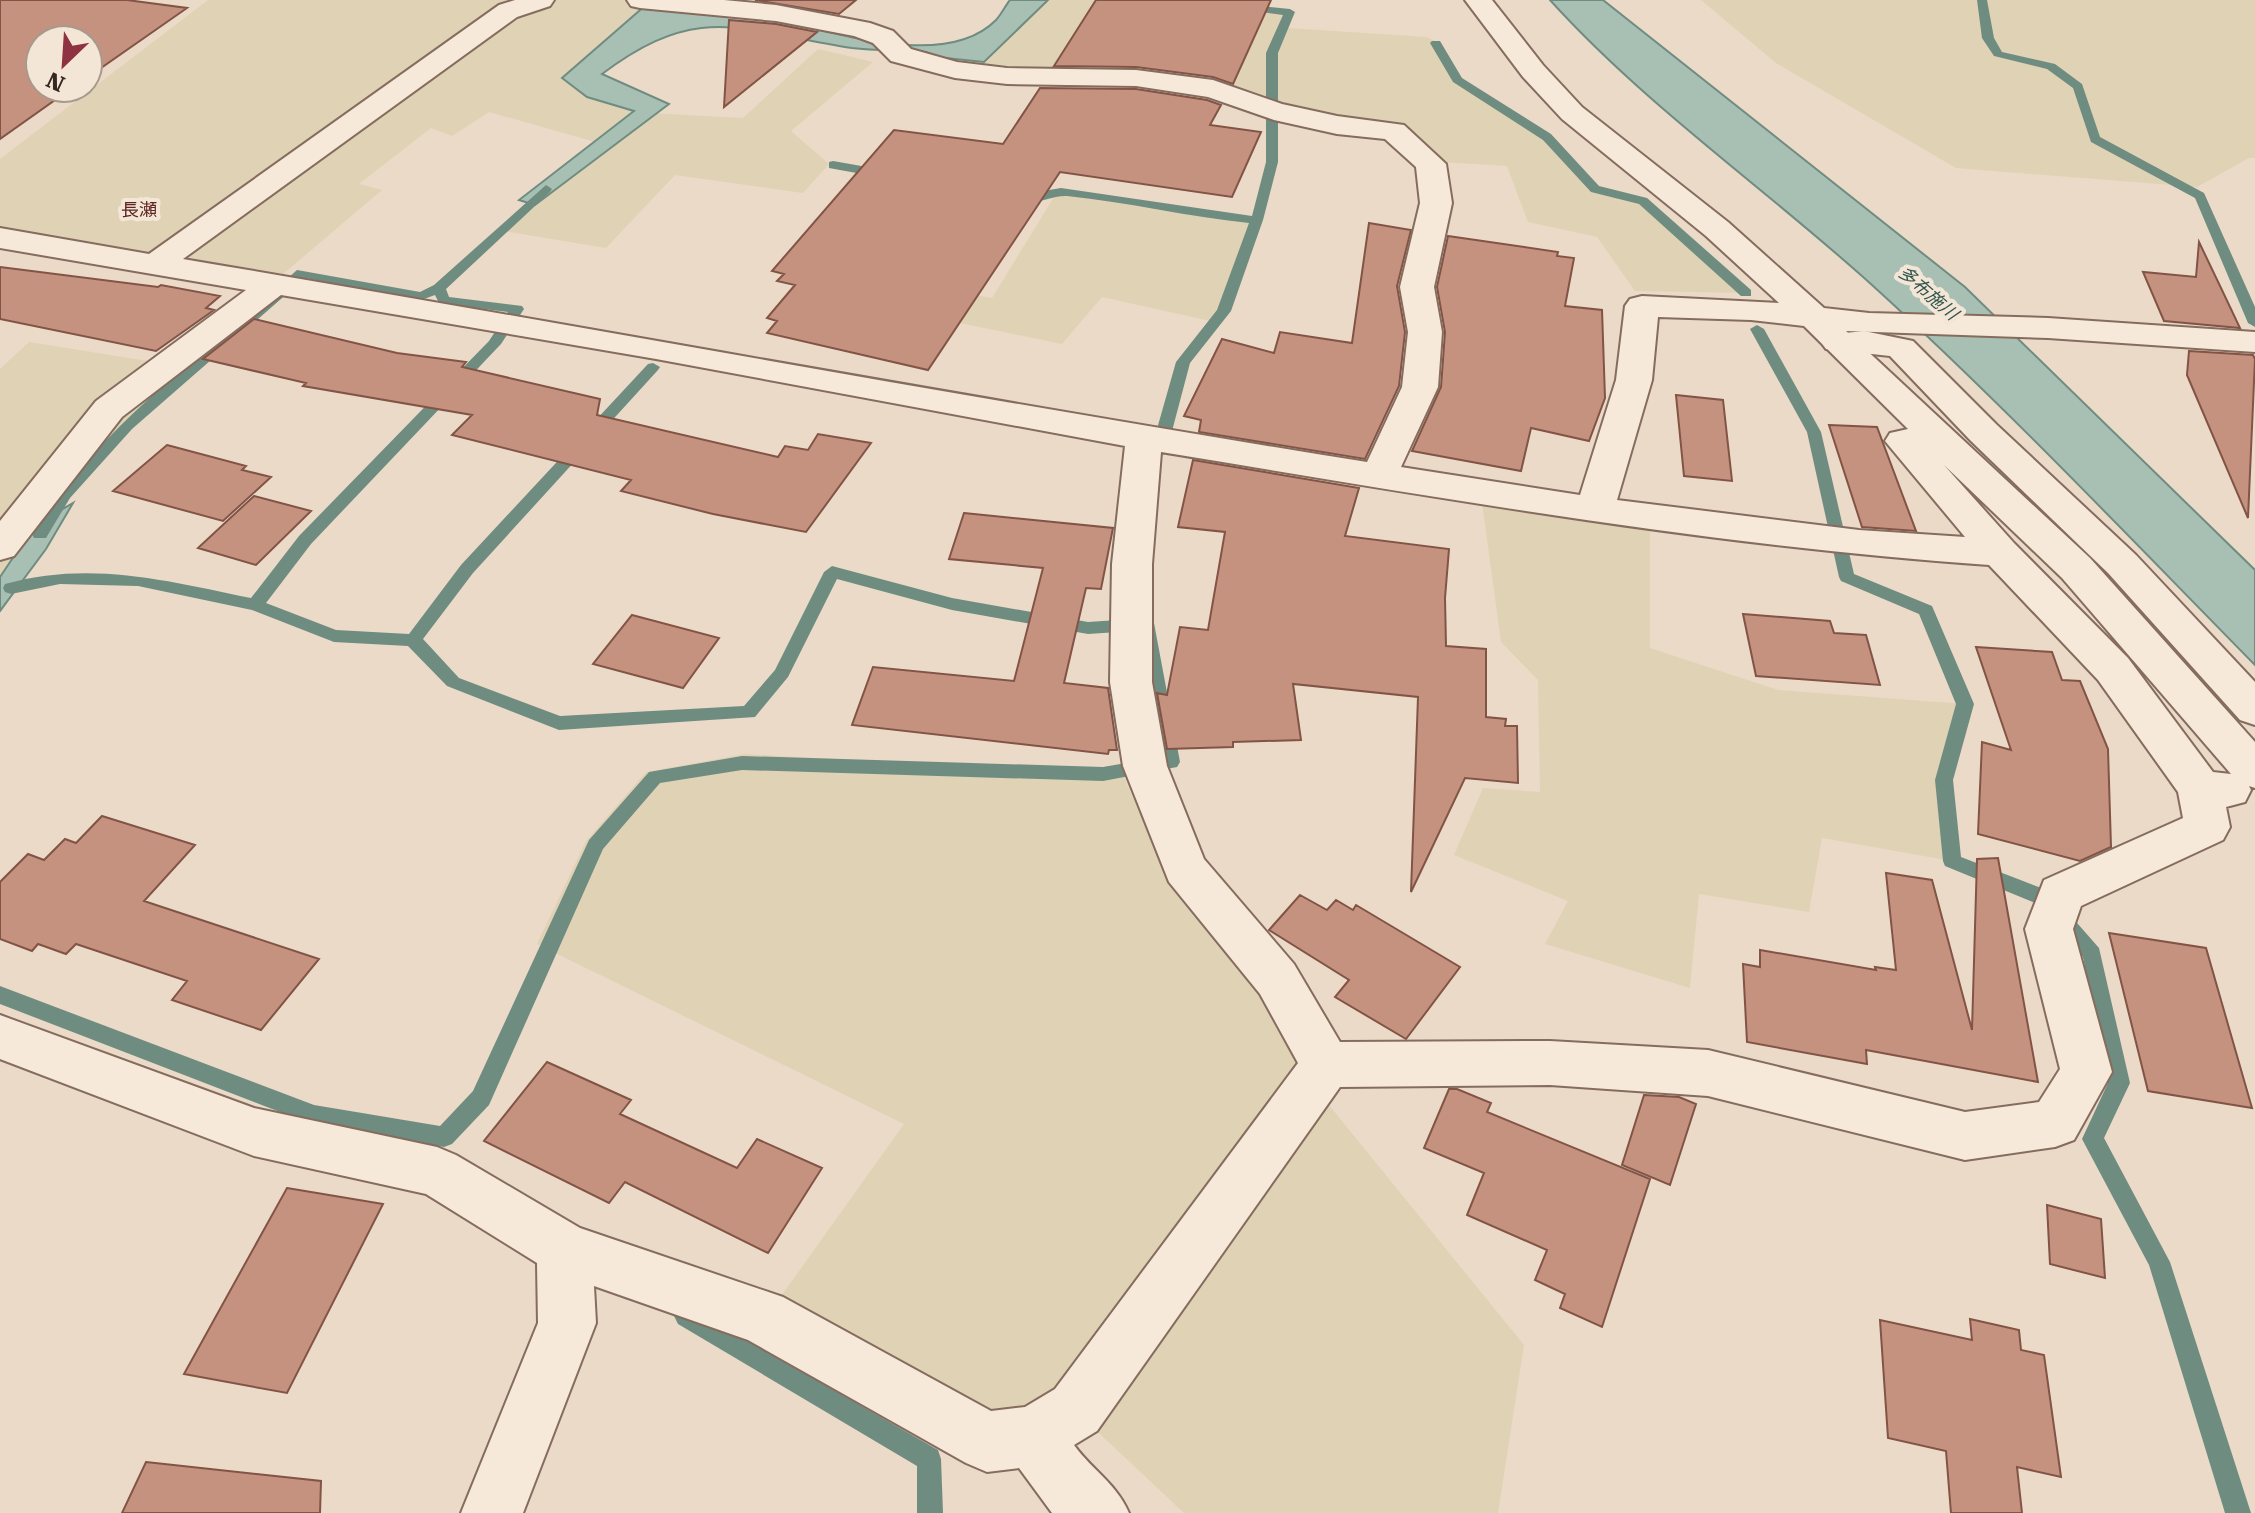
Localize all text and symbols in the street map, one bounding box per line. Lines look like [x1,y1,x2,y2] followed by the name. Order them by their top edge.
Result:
[24,24,104,104] north arrow
[43,67,69,97] text: N
[121,199,157,220] district label: 長瀬
[1894,261,1964,325] water label: 多布施川

